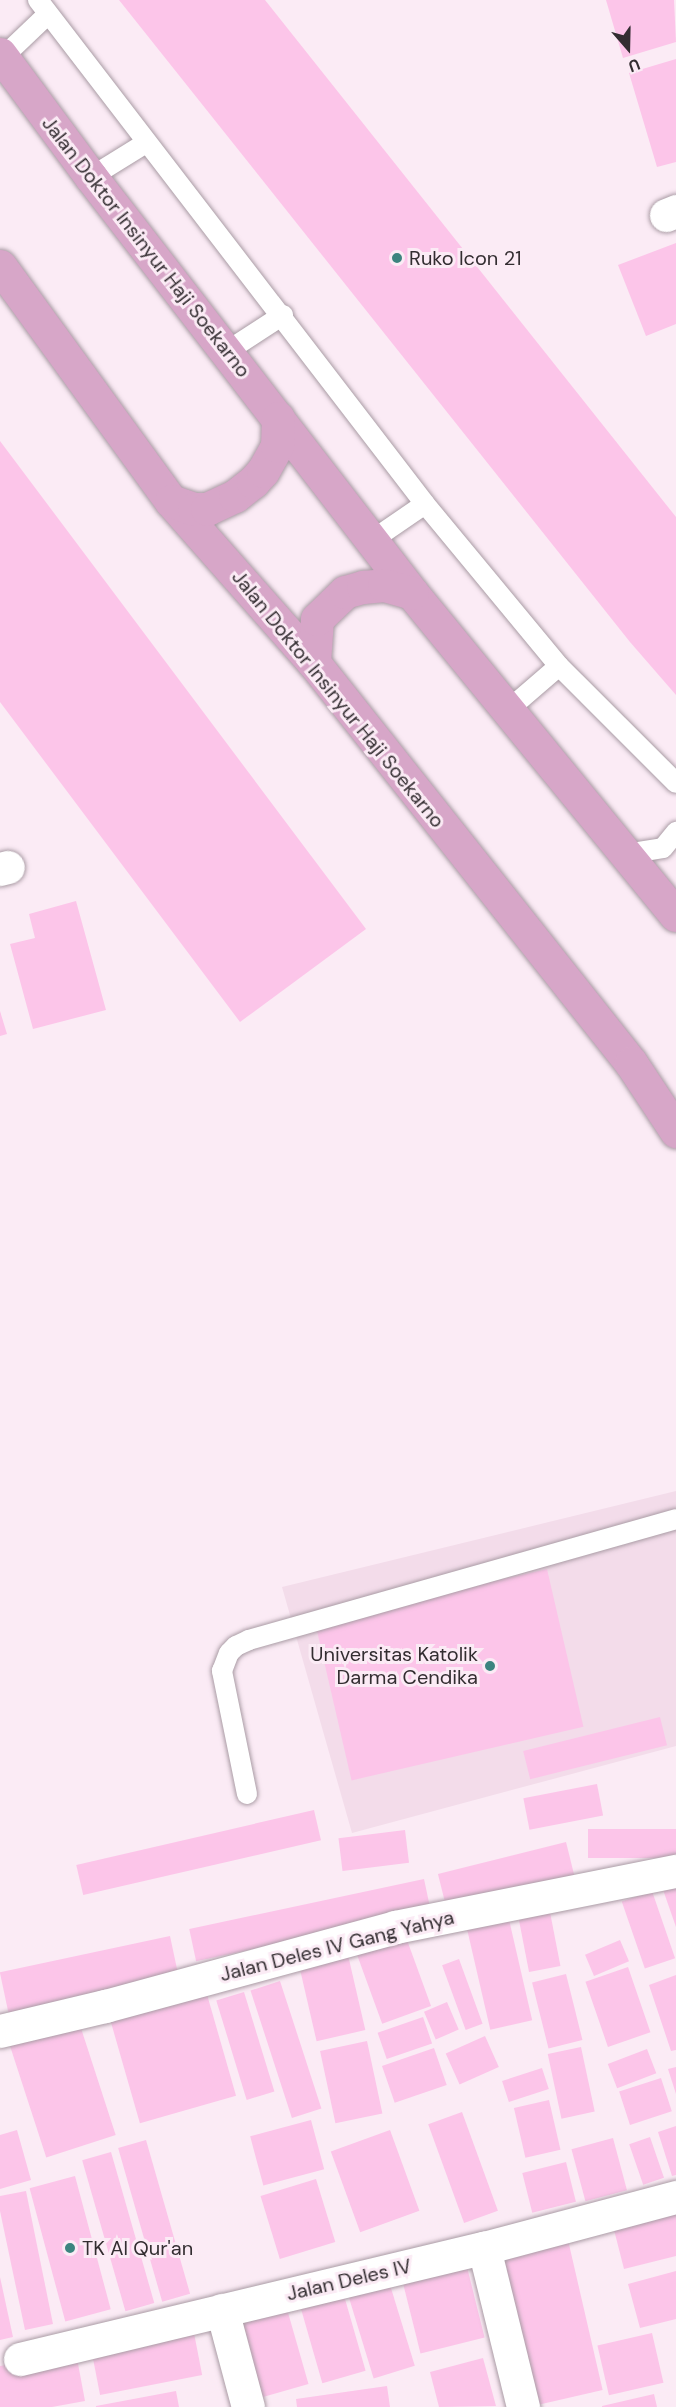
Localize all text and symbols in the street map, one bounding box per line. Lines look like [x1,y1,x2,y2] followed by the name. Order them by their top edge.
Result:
[598,18,658,78] north arrow
[626,54,643,77] text: U
[37,112,255,382] street label: Jalan Doktor Insinyur Haji Soekarno
[409,246,521,270] place label: Ruko Icon 21
[390,251,404,265] marker: Ruko Icon 21
[227,565,449,833] street label: Jalan Doktor Insinyur Haji Soekarno
[310,1642,478,1689] place label: Universitas Katolik Darma Cendika
[483,1659,497,1673] marker: Universitas Katolik Darma Cendika
[218,1905,456,1987] street label: Jalan Deles IV Gang Yahya
[82,2236,193,2260] place label: TK Al Qur'an
[63,2241,77,2255] marker: TK Al Qur'an
[284,2254,414,2306] street label: Jalan Deles IV

